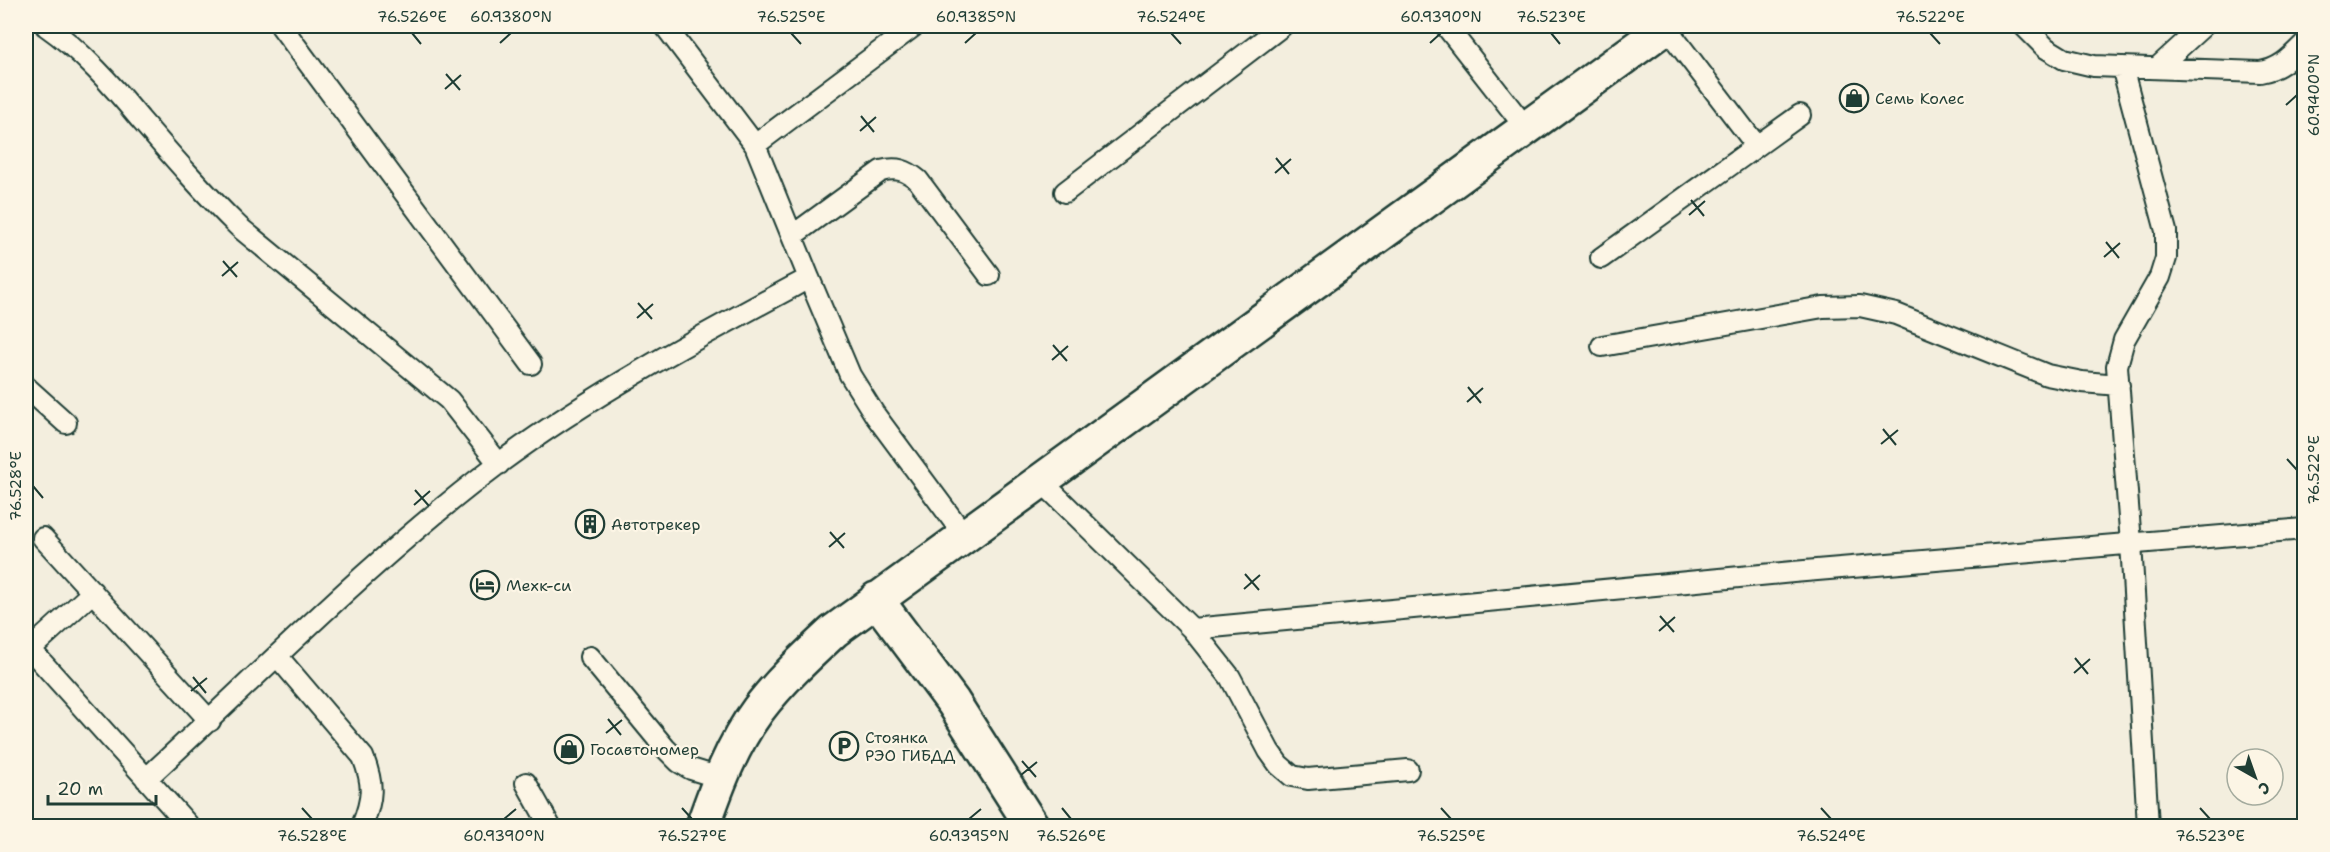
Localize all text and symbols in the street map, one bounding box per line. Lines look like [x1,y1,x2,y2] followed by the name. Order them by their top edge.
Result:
[377,7,447,27] text: 76.526°E
[470,7,552,27] text: 60.9380°N
[757,7,825,27] text: 76.525°E
[936,7,1016,27] text: 60.9385°N
[1136,7,1206,27] text: 76.524°E
[1400,7,1482,27] text: 60.9390°N
[1516,7,1586,27] text: 76.523°E
[1895,7,1965,27] text: 76.522°E
[2304,54,2324,136] text: 60.9400°N
[1838,82,1870,114] shop icon: Семь Колес
[1875,88,1965,109] place label: Семь Колес
[2304,435,2324,505] text: 76.522°E
[6,451,26,521] text: 76.528°E
[574,508,606,540] building icon: Автотрекер
[611,514,700,535] place label: Автотрекер
[469,569,501,601] hotel icon: Мехк-си
[506,575,571,596] place label: Мехк-си
[865,727,955,766] place label: Стоянка РЭО ГИБДД
[828,730,860,762] parking icon: Стоянка РЭО ГИБДД
[553,733,585,765] shop icon: Госавтономер
[590,739,699,760] place label: Госавтономер
[2225,747,2285,807] north arrow
[48,768,156,806] scale bar
[57,777,103,801] text: 20 m
[2254,777,2275,799] text: С
[277,826,347,846] text: 76.528°E
[463,826,545,846] text: 60.9390°N
[657,826,727,846] text: 76.527°E
[929,826,1009,846] text: 60.9395°N
[1036,826,1106,846] text: 76.526°E
[1417,826,1485,846] text: 76.525°E
[1796,826,1866,846] text: 76.524°E
[2175,826,2245,846] text: 76.523°E

